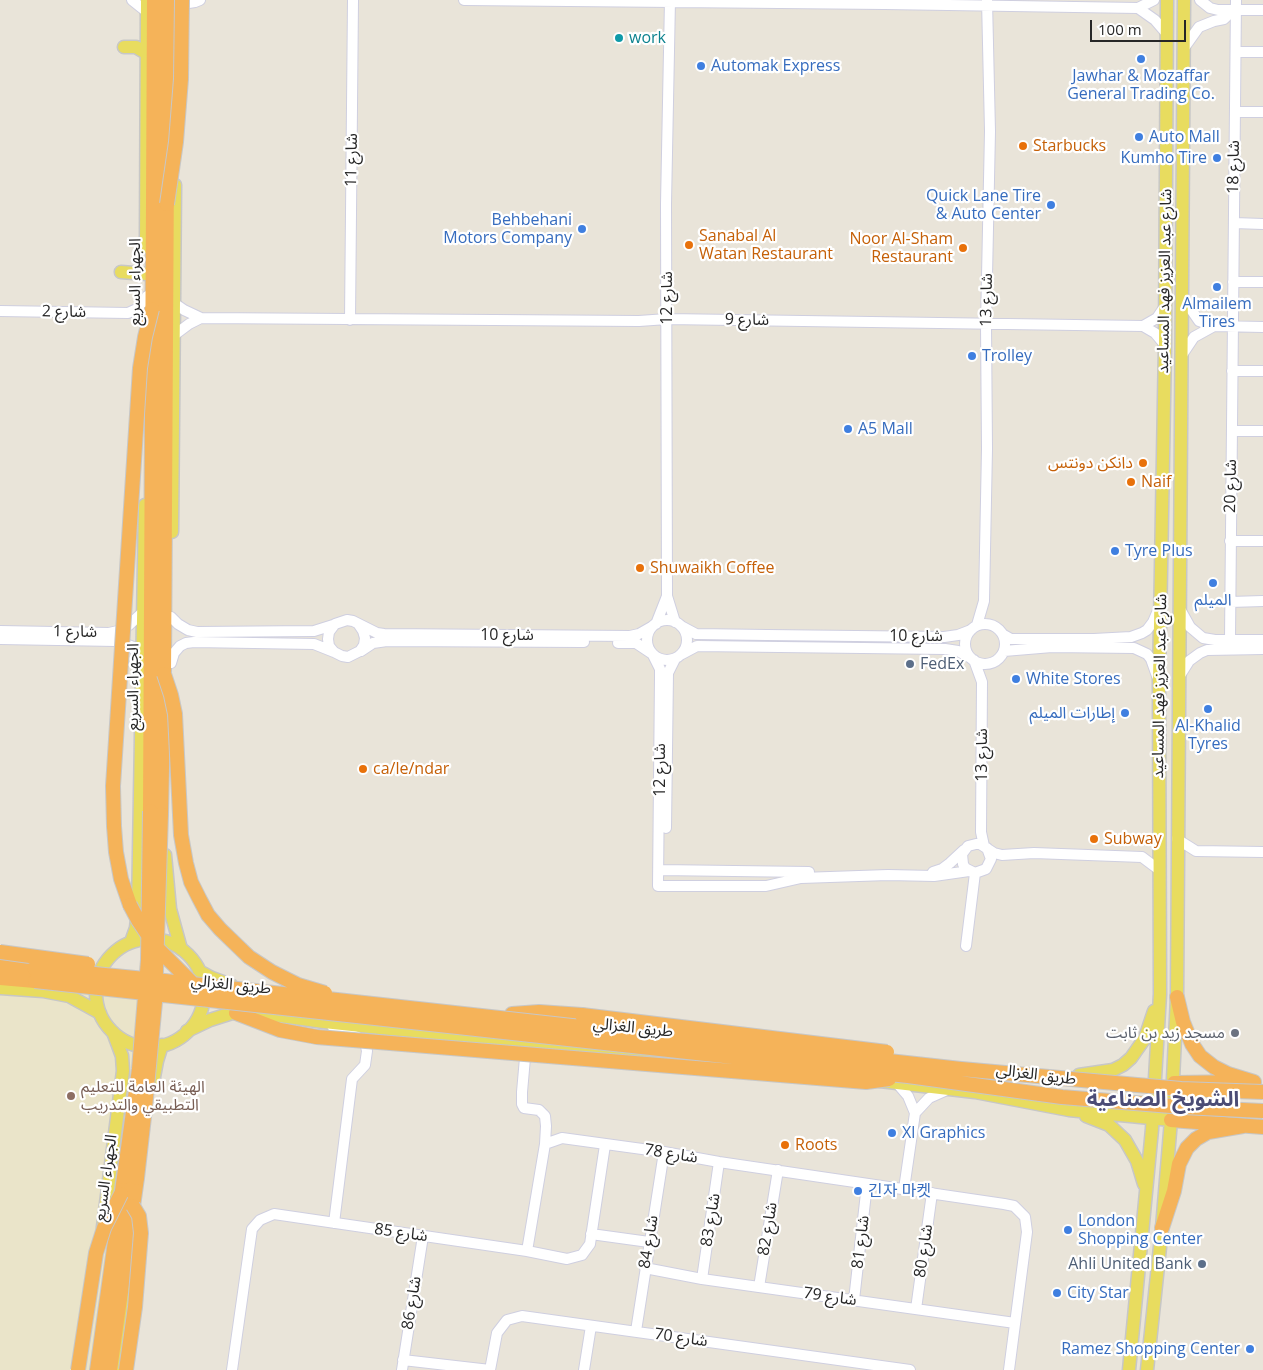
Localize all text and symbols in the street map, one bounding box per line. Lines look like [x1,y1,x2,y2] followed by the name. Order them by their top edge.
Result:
[1093,10,1189,42] scale bar
[1098,19,1142,39] text: 100 m
[629,28,666,48] place label: work
[613,32,625,44] marker: work
[1135,53,1147,65] marker: Jawhar & Mozaffar General Trading Co.
[711,56,840,76] place label: Automak Express
[695,60,707,72] marker: Automak Express
[1067,66,1215,104] place label: Jawhar & Mozaffar General Trading Co.
[1149,127,1220,147] place label: Auto Mall
[1133,131,1145,143] marker: Auto Mall
[342,133,362,187] street label: شارع 11
[1033,136,1106,156] place label: Starbucks
[1017,140,1029,152] marker: Starbucks
[1224,140,1244,194] street label: شارع 18
[1121,148,1207,168] place label: Kumho Tire
[1211,152,1223,164] marker: Kumho Tire
[926,186,1041,224] place label: Quick Lane Tire & Auto Center
[1154,188,1176,374] street label: شارع عبد العزيز فهد المساعيد
[1045,199,1057,211] marker: Quick Lane Tire & Auto Center
[443,210,572,248] place label: Behbehani Motors Company
[576,223,588,235] marker: Behbehani Motors Company
[699,226,833,264] place label: Sanabal Al Watan Restaurant
[849,229,953,267] place label: Noor Al-Sham Restaurant
[125,238,145,326] street label: الجهراء السريع
[683,239,695,251] marker: Sanabal Al Watan Restaurant
[957,242,969,254] marker: Noor Al-Sham Restaurant
[657,271,677,325] street label: شارع 12
[977,273,997,327] street label: شارع 13
[1211,281,1223,293] marker: Almailem Tires
[1182,294,1252,332] place label: Almailem Tires
[42,302,86,322] street label: شارع 2
[725,310,769,330] street label: شارع 9
[982,346,1032,366] place label: Trolley
[966,350,978,362] marker: Trolley
[858,419,913,439] place label: A5 Mall
[842,423,854,435] marker: A5 Mall
[1048,453,1133,473] place label: دانكن دونتس
[1137,457,1149,469] marker: دانكن دونتس
[1221,459,1241,513] street label: شارع 20
[1141,472,1171,492] place label: Naif
[1125,476,1137,488] marker: Naif
[1125,541,1193,561] place label: Tyre Plus
[1109,545,1121,557] marker: Tyre Plus
[650,558,775,578] place label: Shuwaikh Coffee
[634,562,646,574] marker: Shuwaikh Coffee
[1207,577,1219,589] marker: الميلم
[1195,590,1231,610] place label: الميلم
[1149,593,1171,779] street label: شارع عبد العزيز فهد المساعيد
[53,622,97,642] street label: شارع 1
[480,625,534,645] street label: شارع 10
[889,626,943,646] street label: شارع 10
[123,643,143,731] street label: الجهراء السريع
[920,654,964,674] place label: FedEx
[904,658,916,670] marker: FedEx
[1026,669,1121,689] place label: White Stores
[1010,673,1022,685] marker: White Stores
[1029,703,1115,723] place label: إطارات الميلم
[1202,703,1214,715] marker: Al-Khalid Tyres
[1119,707,1131,719] marker: إطارات الميلم
[1175,716,1241,754] place label: Al-Khalid Tyres
[972,728,992,782] street label: شارع 13
[650,743,670,797] street label: شارع 12
[373,759,449,779] place label: ca/le/ndar
[357,763,369,775] marker: ca/le/ndar
[1104,829,1162,849] place label: Subway
[1088,833,1100,845] marker: Subway
[190,971,272,999] street label: طريق الغزالي
[592,1014,674,1042] street label: طريق الغزالي
[1106,1023,1225,1043] place label: مسجد زيد بن ثابت
[1229,1027,1241,1039] marker: مسجد زيد بن ثابت
[995,1061,1077,1089] street label: طريق الغزالي
[81,1077,205,1115] place label: الهيئة العامة للتعليم التطبيقي والتدريب
[1087,1087,1239,1113] district label: الشويخ الصناعية
[65,1090,77,1102] marker: الهيئة العامة للتعليم التطبيقي والتدريب
[902,1123,985,1143] place label: Xl Graphics
[886,1127,898,1139] marker: Xl Graphics
[90,1133,122,1223] street label: الجهراء السريع
[795,1135,837,1155] place label: Roots
[779,1139,791,1151] marker: Roots
[643,1140,699,1168] street label: شارع 78
[868,1181,931,1201] place label: 긴자 마켓
[852,1185,864,1197] marker: 긴자 마켓
[697,1192,725,1248] street label: شارع 83
[754,1201,782,1257] street label: شارع 82
[1078,1211,1203,1249] place label: London Shopping Center
[635,1214,663,1270] street label: شارع 84
[848,1214,874,1270] street label: شارع 81
[373,1220,429,1246] street label: شارع 85
[911,1223,937,1279] street label: شارع 80
[1062,1224,1074,1236] marker: London Shopping Center
[1068,1254,1192,1274] place label: Ahli United Bank
[1196,1258,1208,1270] marker: Ahli United Bank
[398,1275,426,1331] street label: شارع 86
[1067,1283,1129,1303] place label: City Star
[802,1284,858,1310] street label: شارع 79
[1051,1287,1063,1299] marker: City Star
[653,1325,709,1351] street label: شارع 70
[1061,1339,1240,1359] place label: Ramez Shopping Center
[1244,1343,1256,1355] marker: Ramez Shopping Center

